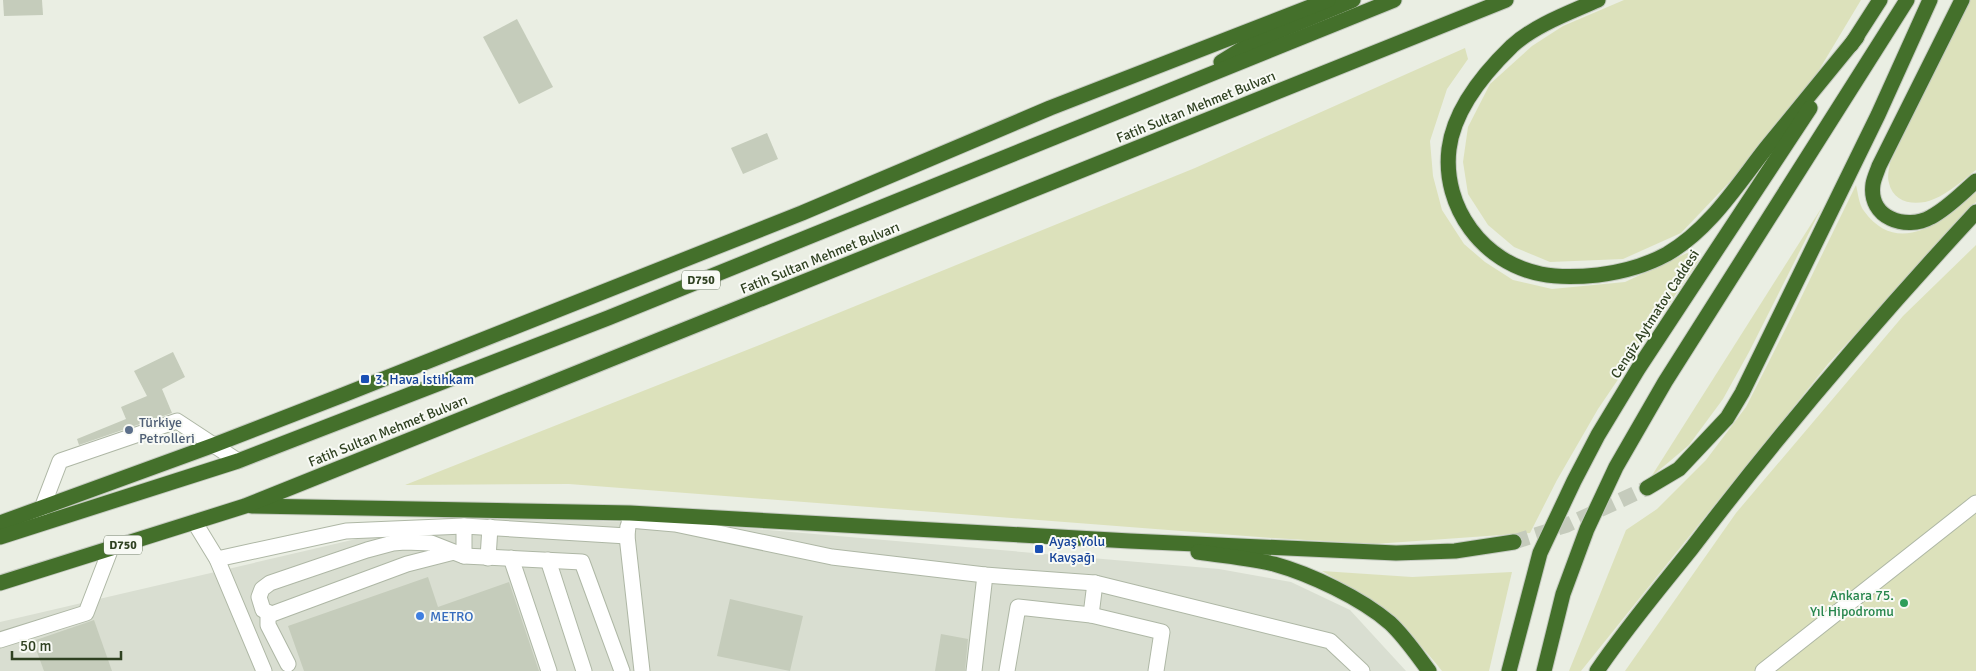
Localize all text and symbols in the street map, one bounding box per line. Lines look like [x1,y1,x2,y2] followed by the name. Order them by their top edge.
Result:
[1114,67,1278,147] street label: Fatih Sultan Mehmet Bulvarı
[738,218,902,298] street label: Fatih Sultan Mehmet Bulvarı
[1607,246,1703,382] street label: Cengiz Aytmatov Caddesi
[682,270,720,290] road number: D750
[375,371,474,388] place label: 3. Hava İstihkam
[359,373,371,385] marker: 3. Hava İstihkam
[306,391,470,471] street label: Fatih Sultan Mehmet Bulvarı
[139,414,195,447] place label: Türkiye Petrolleri
[123,424,135,436] marker: Türkiye Petrolleri
[1049,533,1105,566] place label: Ayaş Yolu Kavşağı
[104,536,142,554] road number: D750
[1033,543,1045,555] marker: Ayaş Yolu Kavşağı
[1810,587,1894,620] place label: Ankara 75. Yıl Hipodromu
[1898,597,1910,609] marker: Ankara 75. Yıl Hipodromu
[430,608,474,625] place label: METRO
[414,610,426,622] marker: METRO
[12,628,121,660] scale bar
[20,637,51,655] text: 50 m

